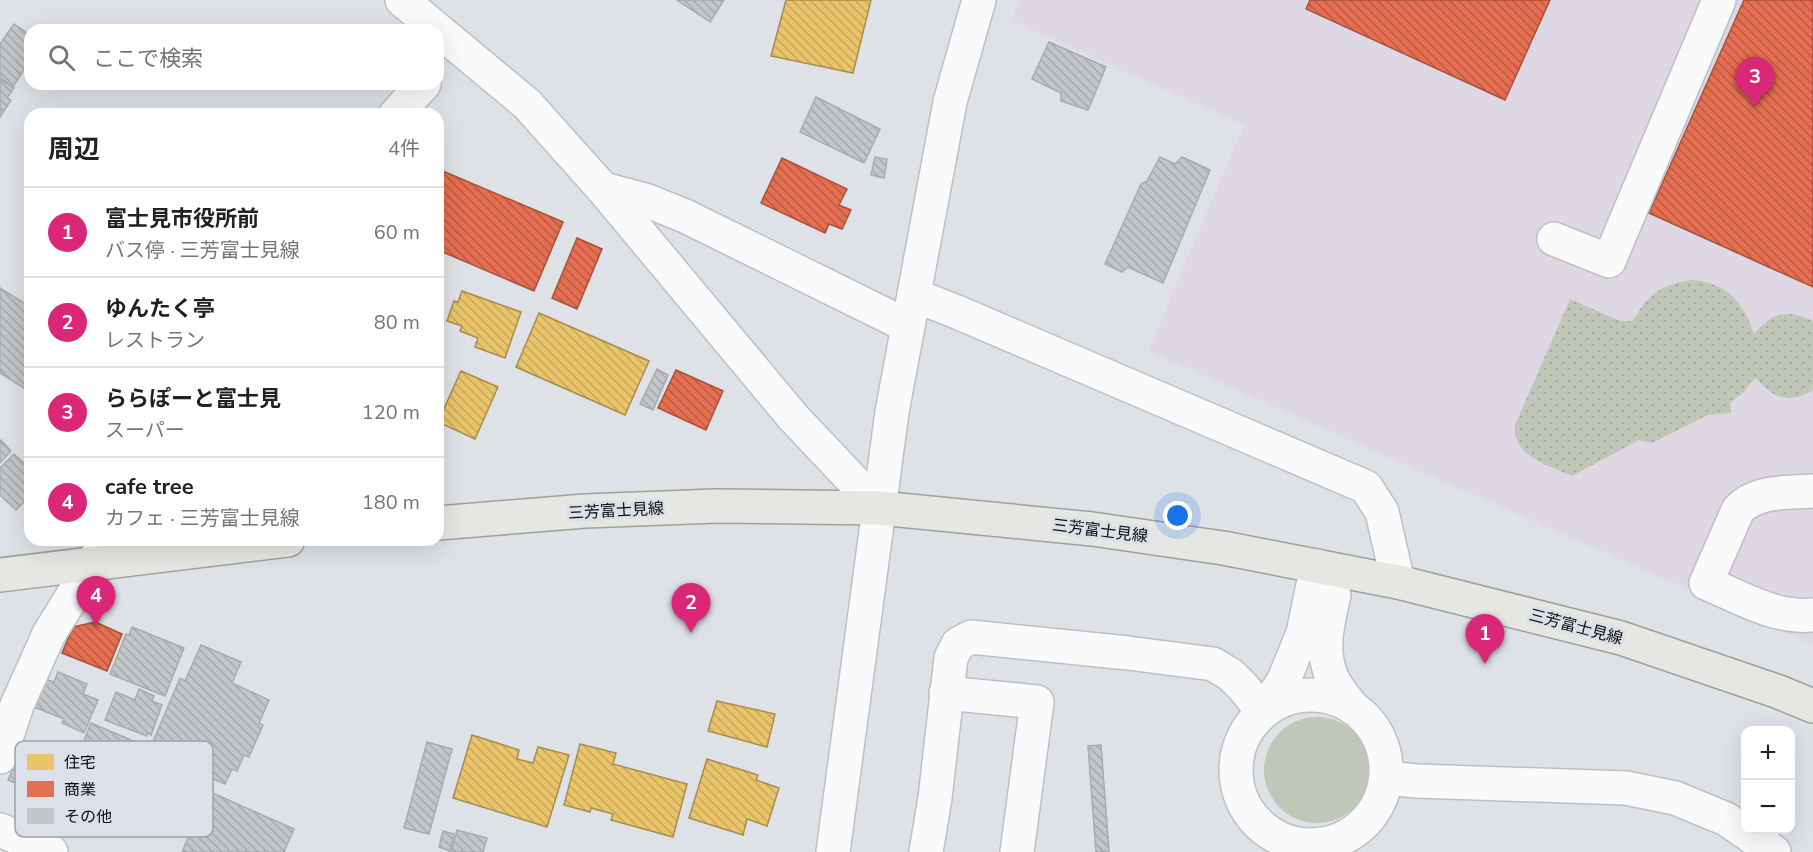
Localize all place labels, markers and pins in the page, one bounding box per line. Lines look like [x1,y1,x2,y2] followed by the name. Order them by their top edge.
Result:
[1736,57,1774,107] pin: 3
[76,576,116,626] pin: 4
[672,584,710,633] pin: 2
[1466,614,1504,664] pin: 1

